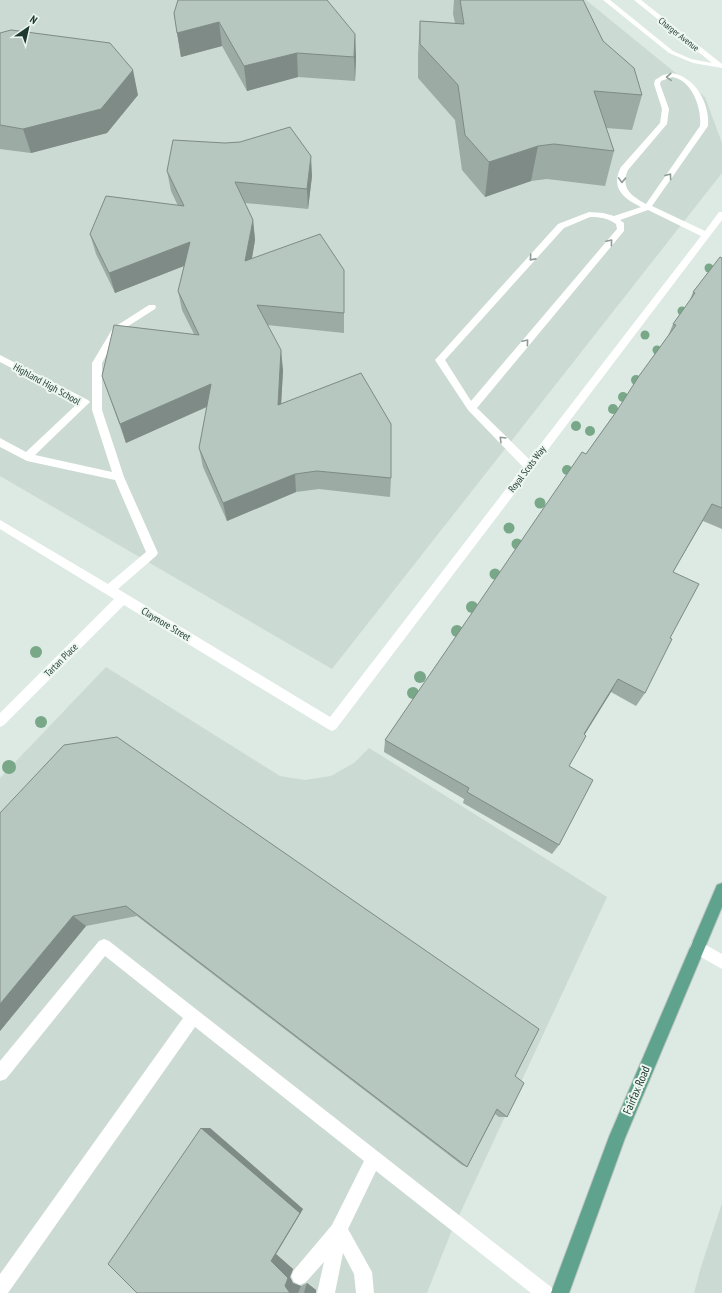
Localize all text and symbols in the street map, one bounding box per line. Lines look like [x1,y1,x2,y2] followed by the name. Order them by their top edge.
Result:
[8,8,48,48] north arrow
[27,12,40,27] text: N
[656,15,702,53] street label: Charger Avenue
[666,73,672,81] one-way arrow
[664,173,671,180] one-way arrow
[618,177,626,183] one-way arrow
[605,240,612,247] one-way arrow
[529,253,536,261] one-way arrow
[522,339,529,346] one-way arrow
[11,360,84,408] street label: Highland High School
[499,436,507,443] one-way arrow
[505,443,549,495] street label: Royal Scots Way
[139,604,193,644] street label: Claymore Street
[41,640,81,680] street label: Tartan Place
[619,1063,653,1117] street label: Fairfax Road

